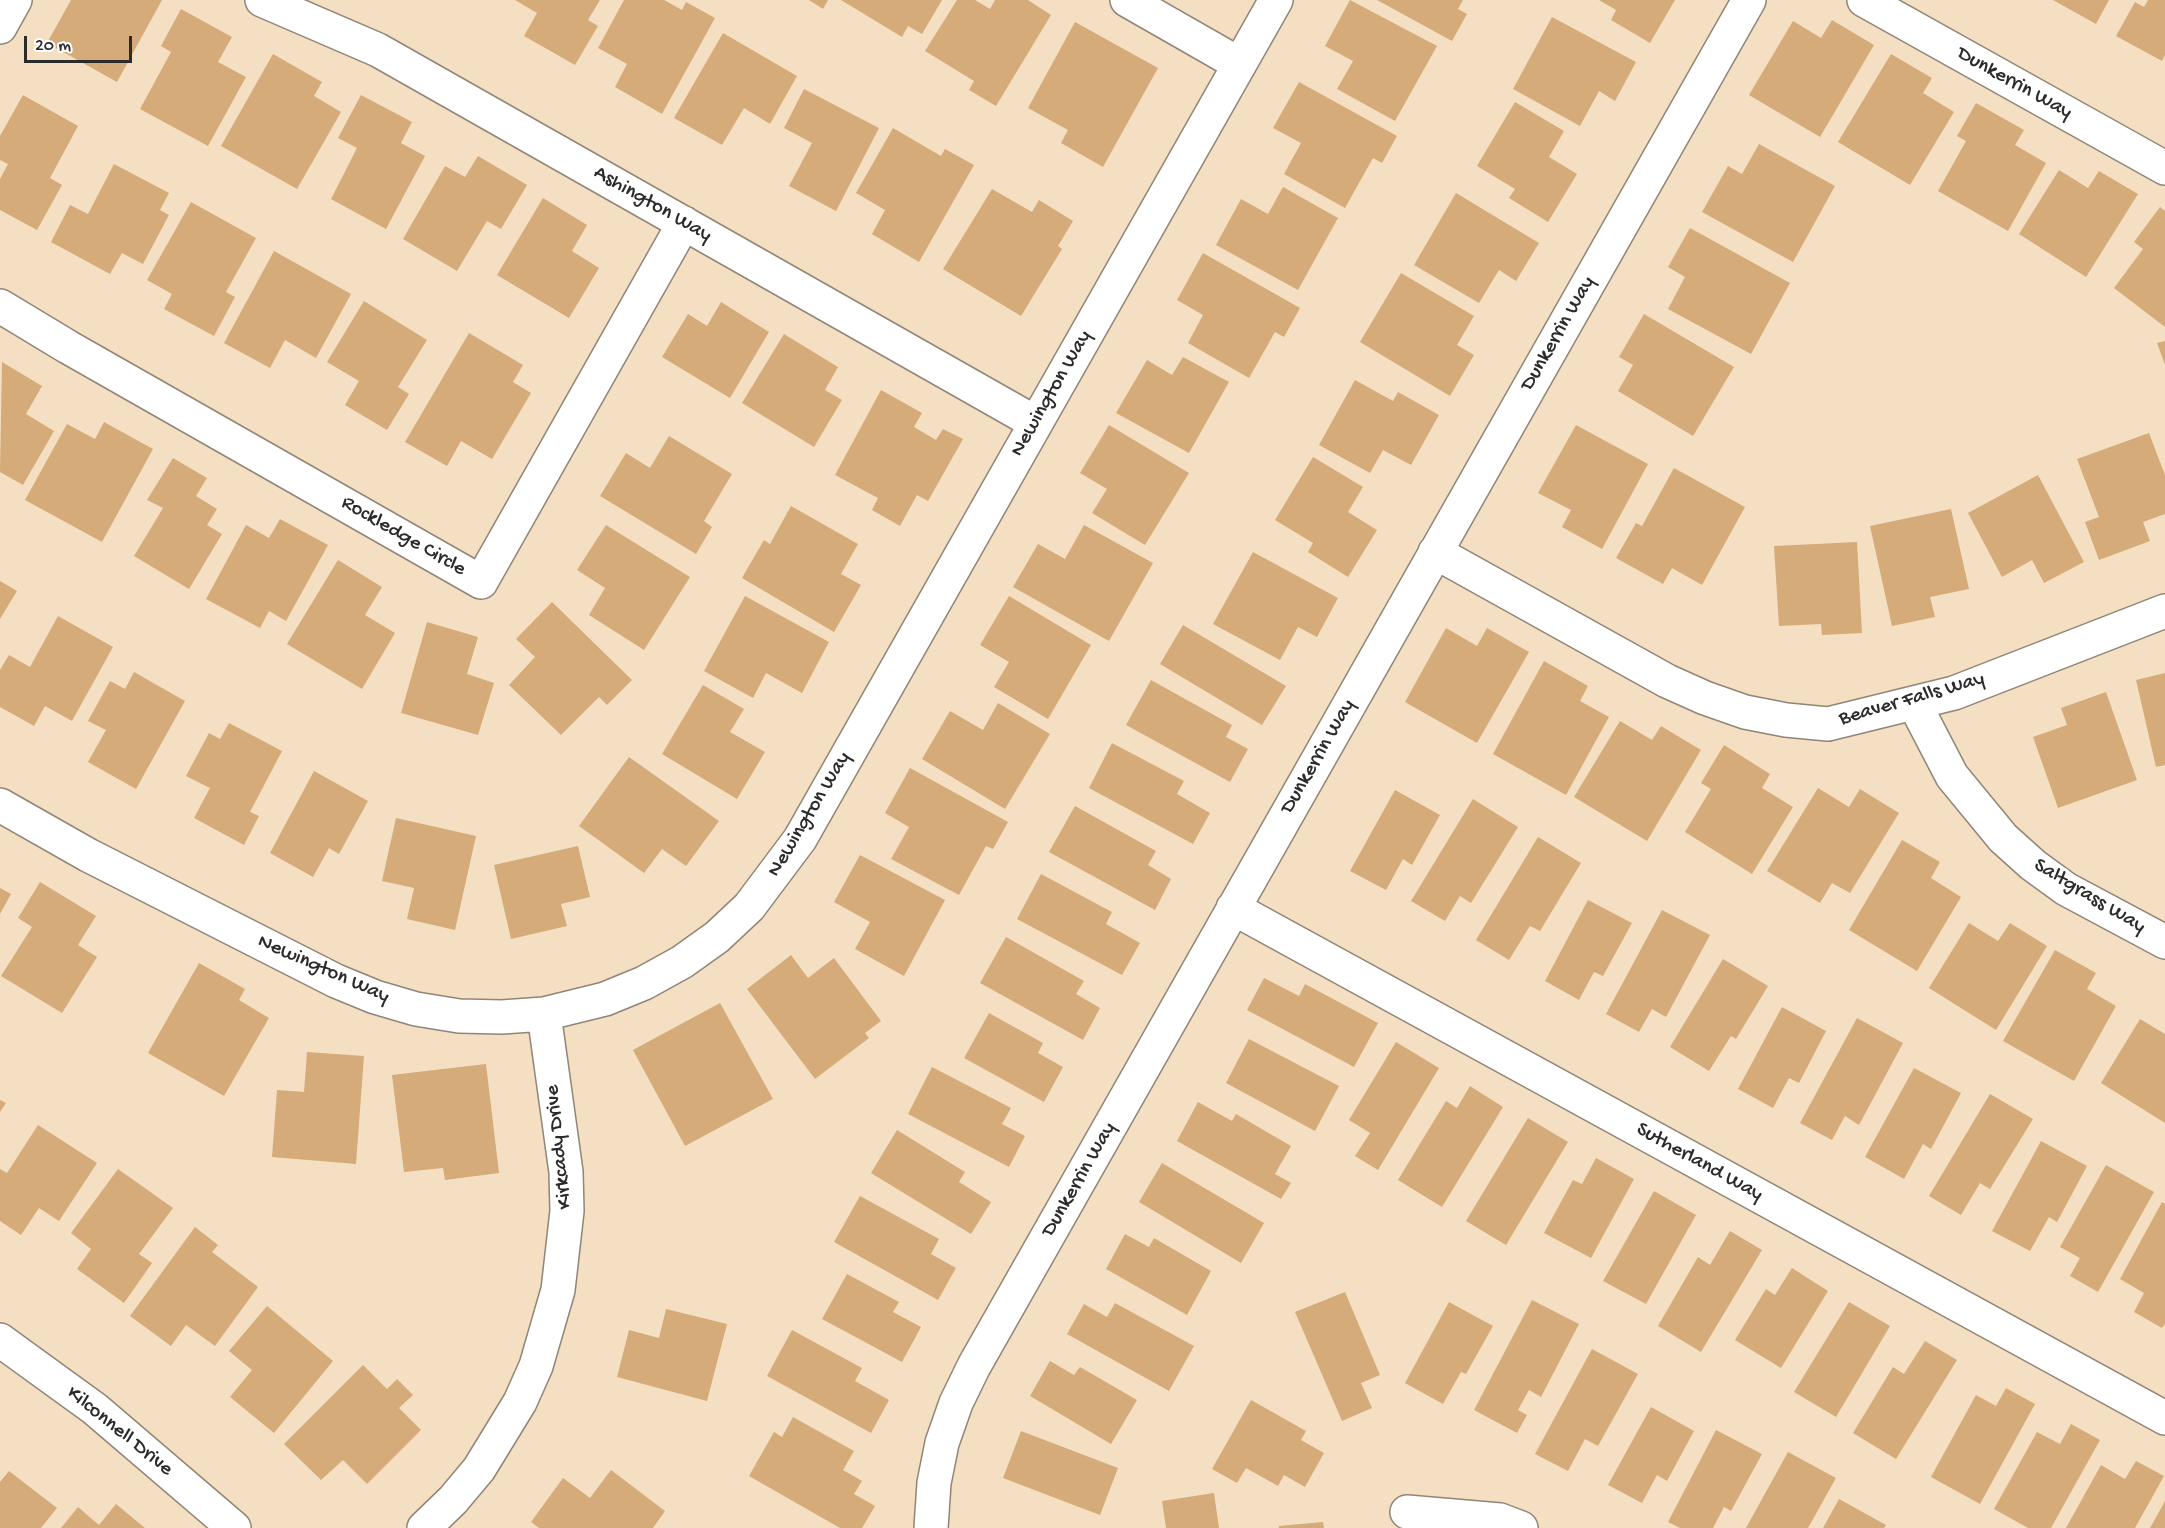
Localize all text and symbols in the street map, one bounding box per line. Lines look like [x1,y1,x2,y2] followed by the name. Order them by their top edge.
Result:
[27,24,135,62] scale bar
[35,36,71,57] text: 20 m
[1952,42,2076,126] street label: Dunkerrin Way
[588,161,716,249] street label: Ashington Way
[1516,272,1602,396] street label: Dunkerrin Way
[1006,326,1098,462] street label: Newington Way
[336,491,470,583] street label: Rockledge Circle
[1836,667,1988,733] street label: Beaver Falls Way
[1276,695,1362,819] street label: Dunkerrin Way
[763,748,857,882] street label: Newington Way
[2029,854,2149,940] street label: Saltgrass Way
[253,930,393,1010] street label: Newington Way
[541,1083,579,1211] street label: Kirkcady Drive
[1037,1118,1123,1242] street label: Dunkerrin Way
[1631,1118,1767,1208] street label: Sutherland Way
[61,1381,177,1483] street label: Kilconnell Drive

